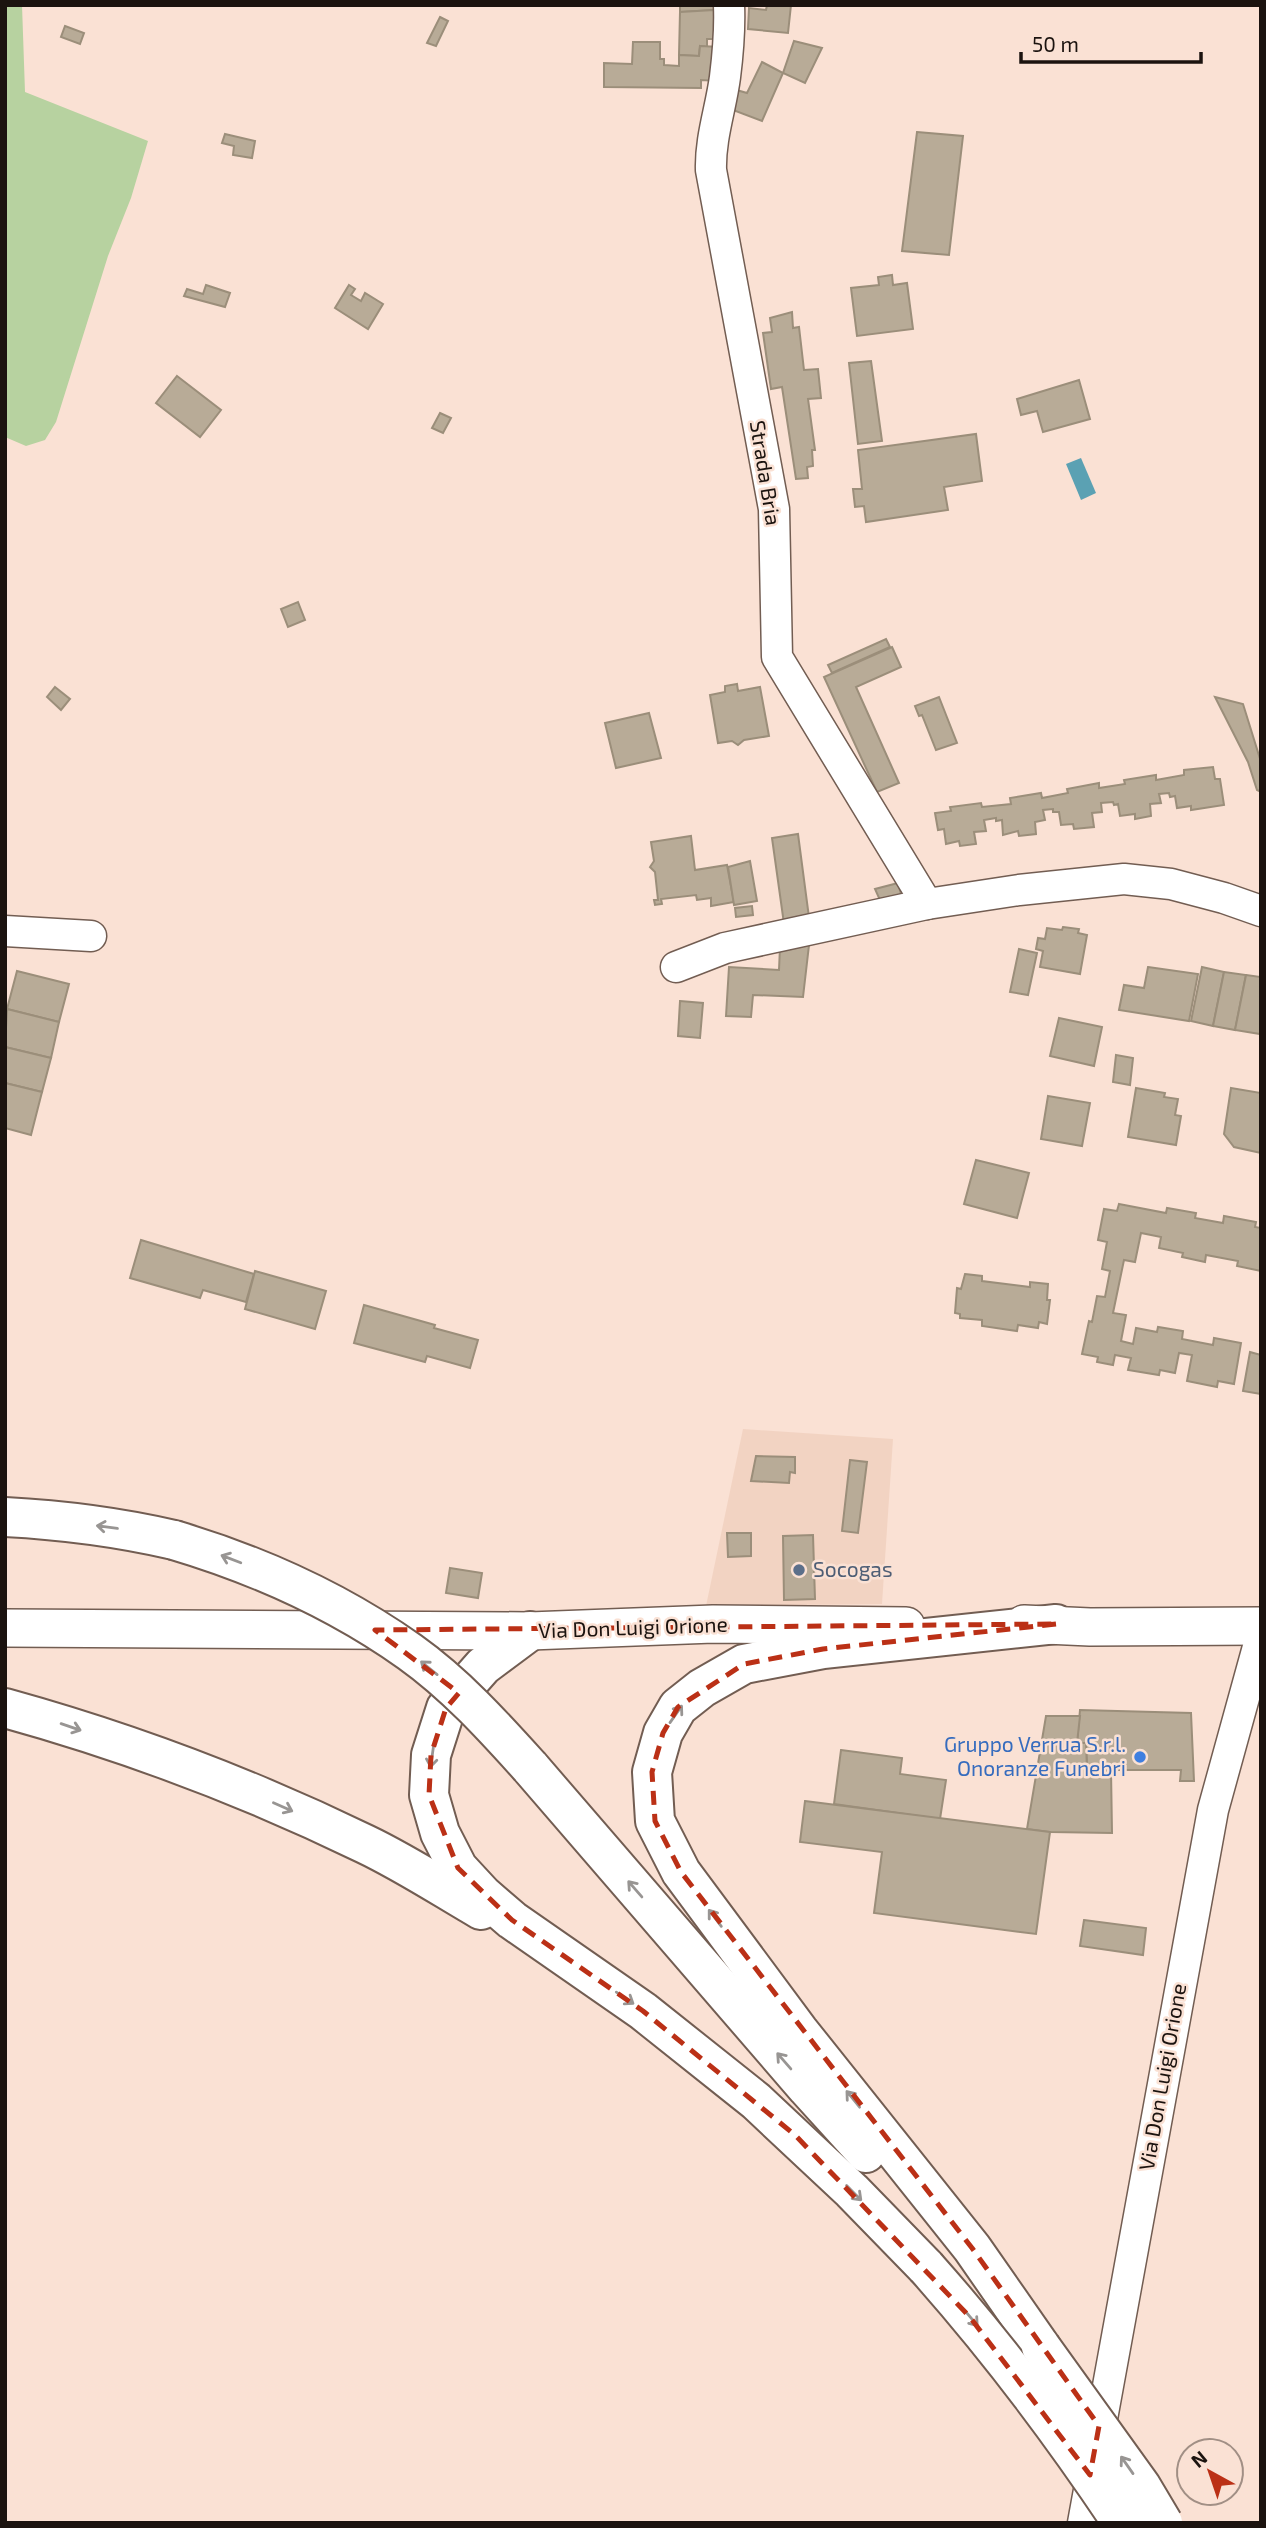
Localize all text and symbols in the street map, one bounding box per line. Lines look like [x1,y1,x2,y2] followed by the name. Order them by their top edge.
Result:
[1021,21,1201,65] scale bar
[1032,31,1079,56] text: 50 m
[746,418,787,527] street label: Strada Bria
[96,1520,118,1533] one-way arrow
[220,1551,242,1564] one-way arrow
[813,1556,893,1581] place label: Socogas
[791,1562,807,1578] marker: Socogas
[538,1611,728,1642] street label: Via Don Luigi Orione
[420,1660,438,1676] one-way arrow
[669,1705,683,1724] one-way arrow
[59,1722,81,1734] one-way arrow
[944,1731,1126,1780] place label: Gruppo Verrua S.r.l. Onoranze Funebri
[425,1745,438,1768] one-way arrow
[1132,1749,1148,1765] marker: Gruppo Verrua S.r.l. Onoranze Funebri
[272,1801,294,1814] one-way arrow
[627,1880,643,1898] one-way arrow
[708,1909,722,1928] one-way arrow
[1133,1981,1190,2172] street label: Via Don Luigi Orione
[614,1991,634,2005] one-way arrow
[776,2053,792,2071] one-way arrow
[846,2090,861,2108] one-way arrow
[845,2184,862,2201] one-way arrow
[963,2309,979,2327] one-way arrow
[1175,2437,1245,2507] north arrow
[1186,2445,1211,2472] text: N
[1120,2456,1134,2475] one-way arrow

